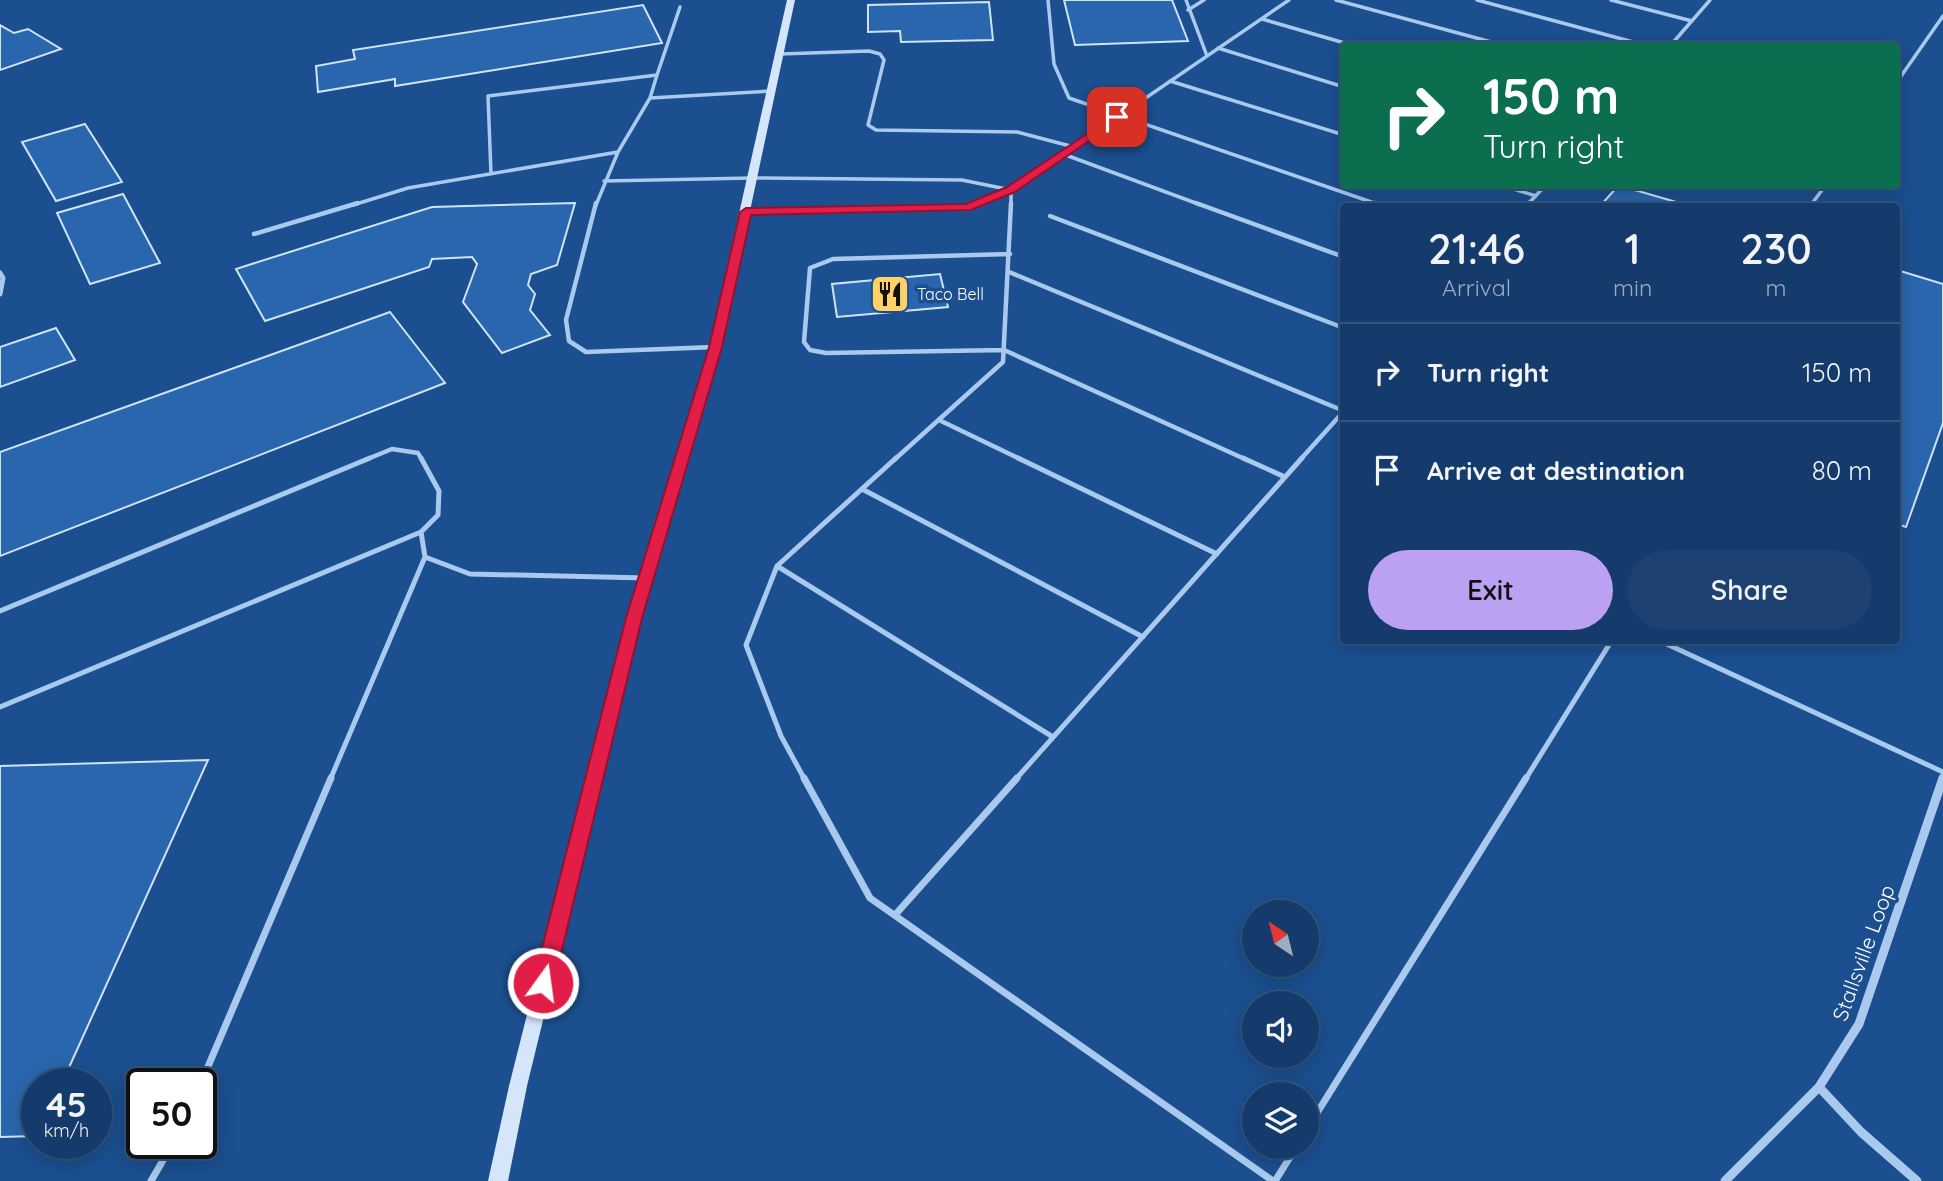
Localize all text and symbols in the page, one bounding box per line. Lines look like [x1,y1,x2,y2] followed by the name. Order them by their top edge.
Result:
[1483,65,1619,126] text: 150 m
[1368,70,1459,161] icon: right
[1087,87,1147,147] pin
[1098,98,1136,136] icon: arrive
[1483,126,1624,166] text: Turn right
[1428,222,1525,275] text: 21:46
[1625,222,1641,275] text: 1
[1740,222,1812,275] text: 230
[869,273,911,315] restaurant icon: Taco Bell
[1442,273,1511,302] text: Arrival
[1613,273,1652,302] text: min
[1766,273,1787,302] text: m
[917,284,984,304] place label: Taco Bell
[1368,353,1406,391] icon: right
[1427,356,1549,389] text: Turn right
[1802,356,1872,389] text: 150 m
[1368,451,1406,489] icon: arrive
[1427,454,1685,487] text: Arrive at destination
[1812,454,1872,487] text: 80 m
[1368,550,1613,630] button: Exit
[1627,550,1872,630] button: Share
[1826,881,1900,1024] street label: Stallsville Loop
[1242,900,1320,976] north arrow
[1242,900,1319,1159] map controls
[506,946,580,1020] position arrow
[1242,991,1319,1068] button: sound
[126,1068,217,1159] speed limit sign: 50
[46,1082,87,1126] text: 45
[1242,1082,1319,1159] button: layers
[44,1119,89,1142] text: km/h

